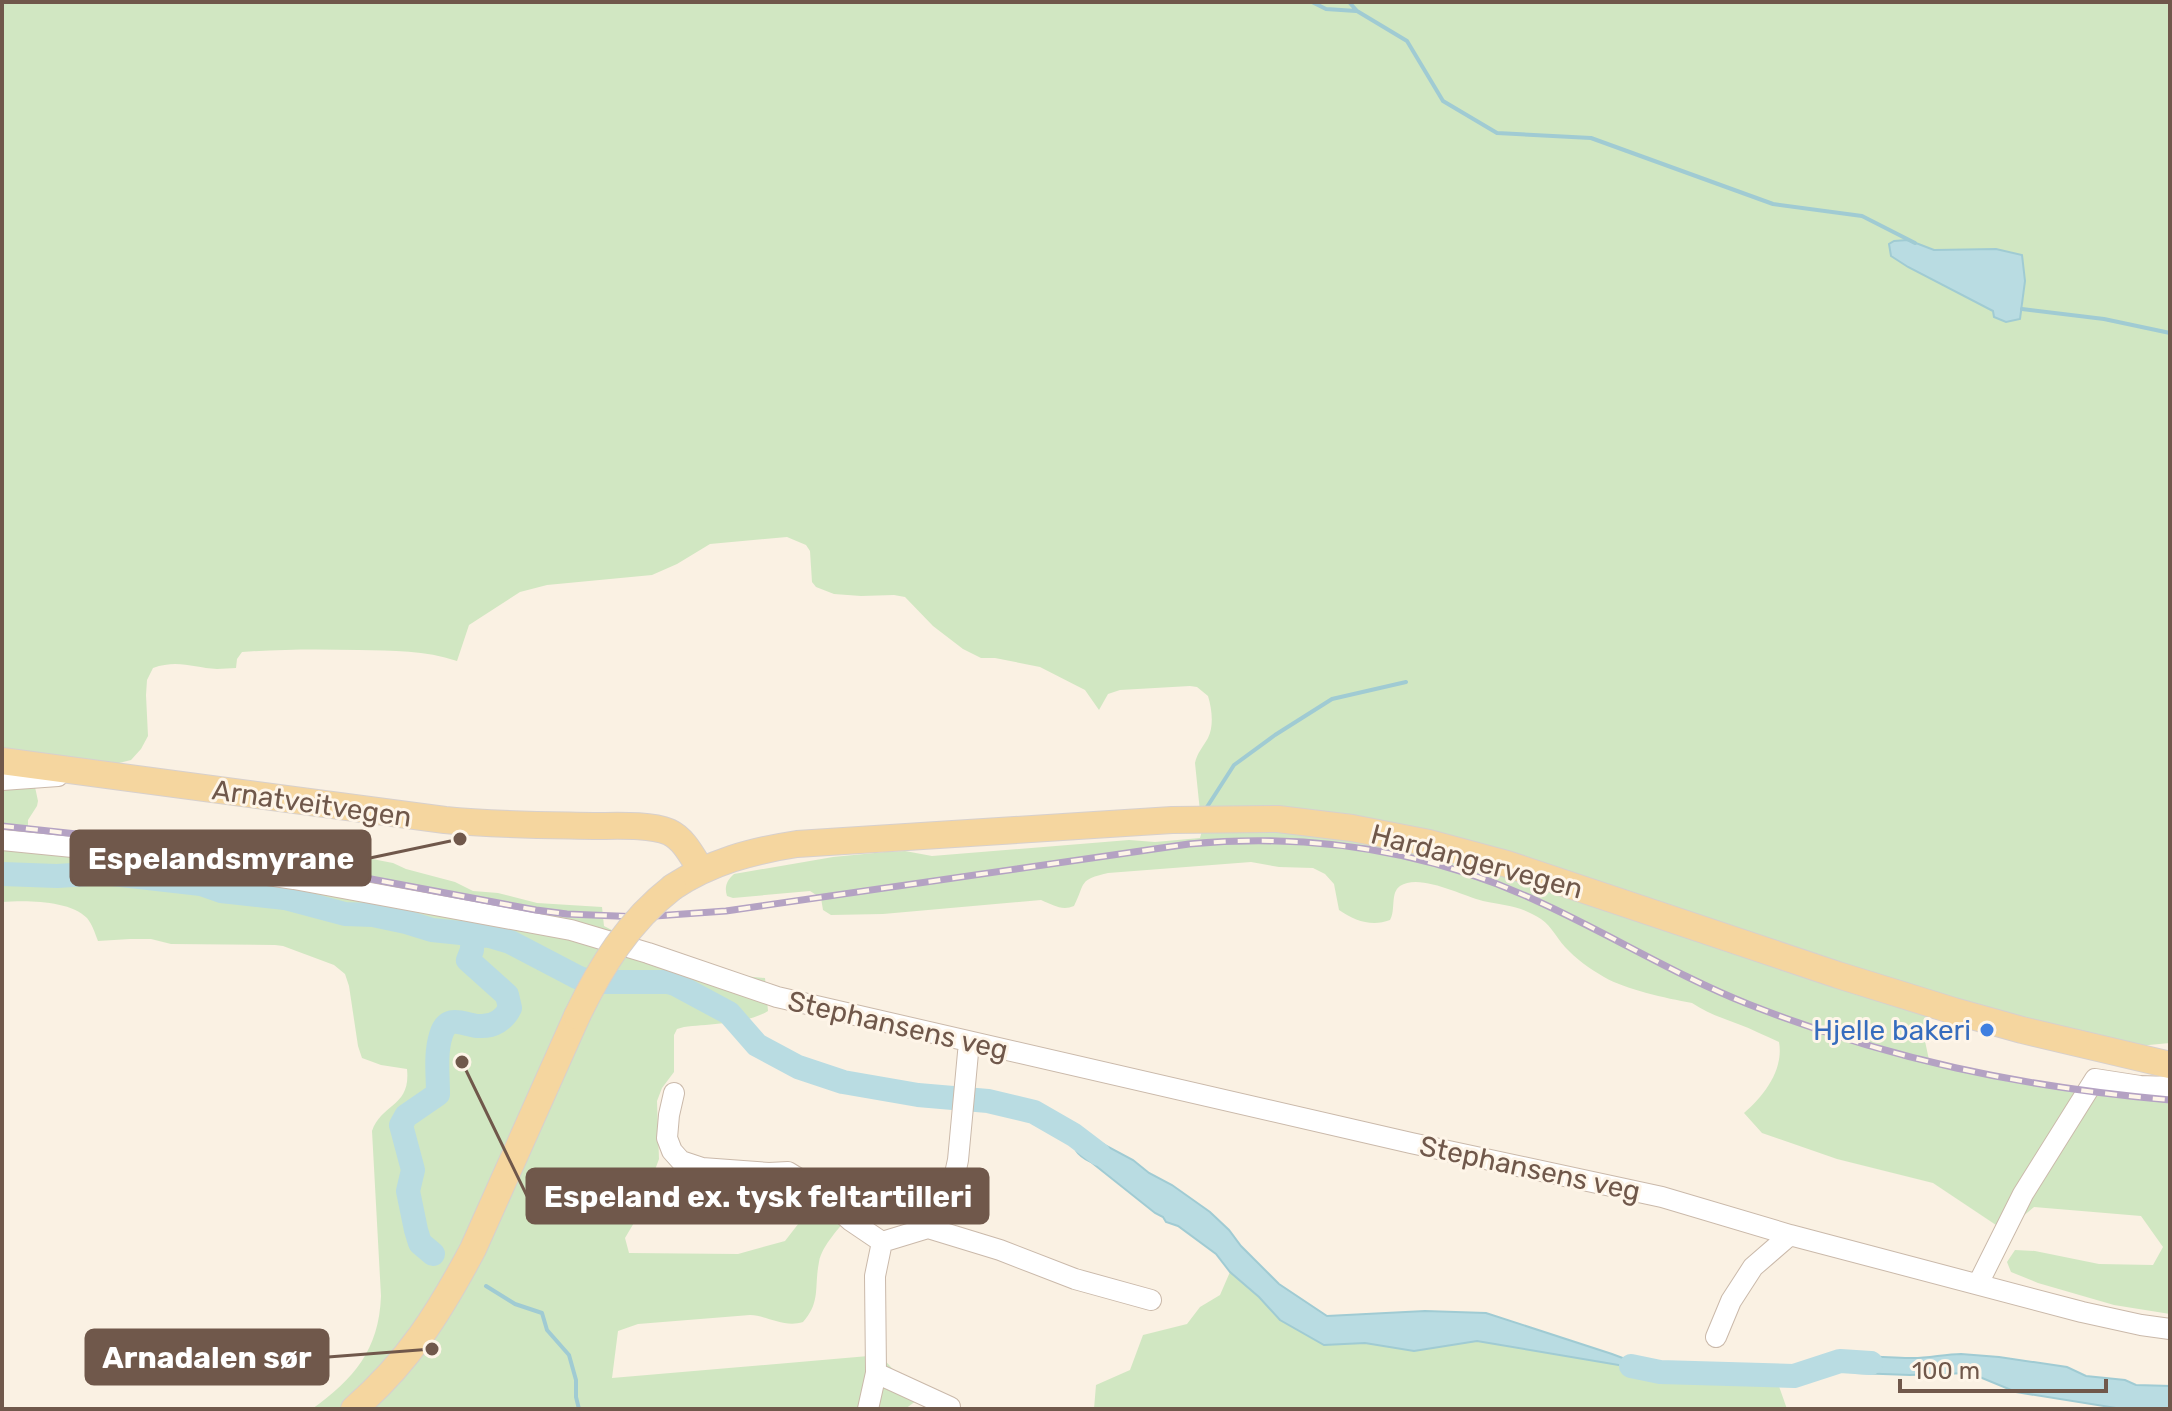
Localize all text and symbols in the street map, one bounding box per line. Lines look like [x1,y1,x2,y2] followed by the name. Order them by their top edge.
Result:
[210,773,414,834] street label: Arnatveitvegen
[1367,817,1586,906] street label: Hardangervegen
[71,831,370,885] callout: Espelandsmyrane
[88,841,354,877] text: Espelandsmyrane
[785,984,1011,1067] street label: Stephansens veg
[1813,1014,1971,1047] place label: Hjelle bakeri
[1978,1021,1996,1039] marker: Hjelle bakeri
[1416,1129,1643,1208] street label: Stephansens veg
[527,1169,988,1223] callout: Espeland ex. tysk feltartilleri
[544,1179,972,1215] text: Espeland ex. tysk feltartilleri
[86,1330,328,1384] callout: Arnadalen sør
[102,1340,312,1376] text: Arnadalen sør
[1900,1343,2106,1393] scale bar
[1912,1357,1980,1385] text: 100 m

